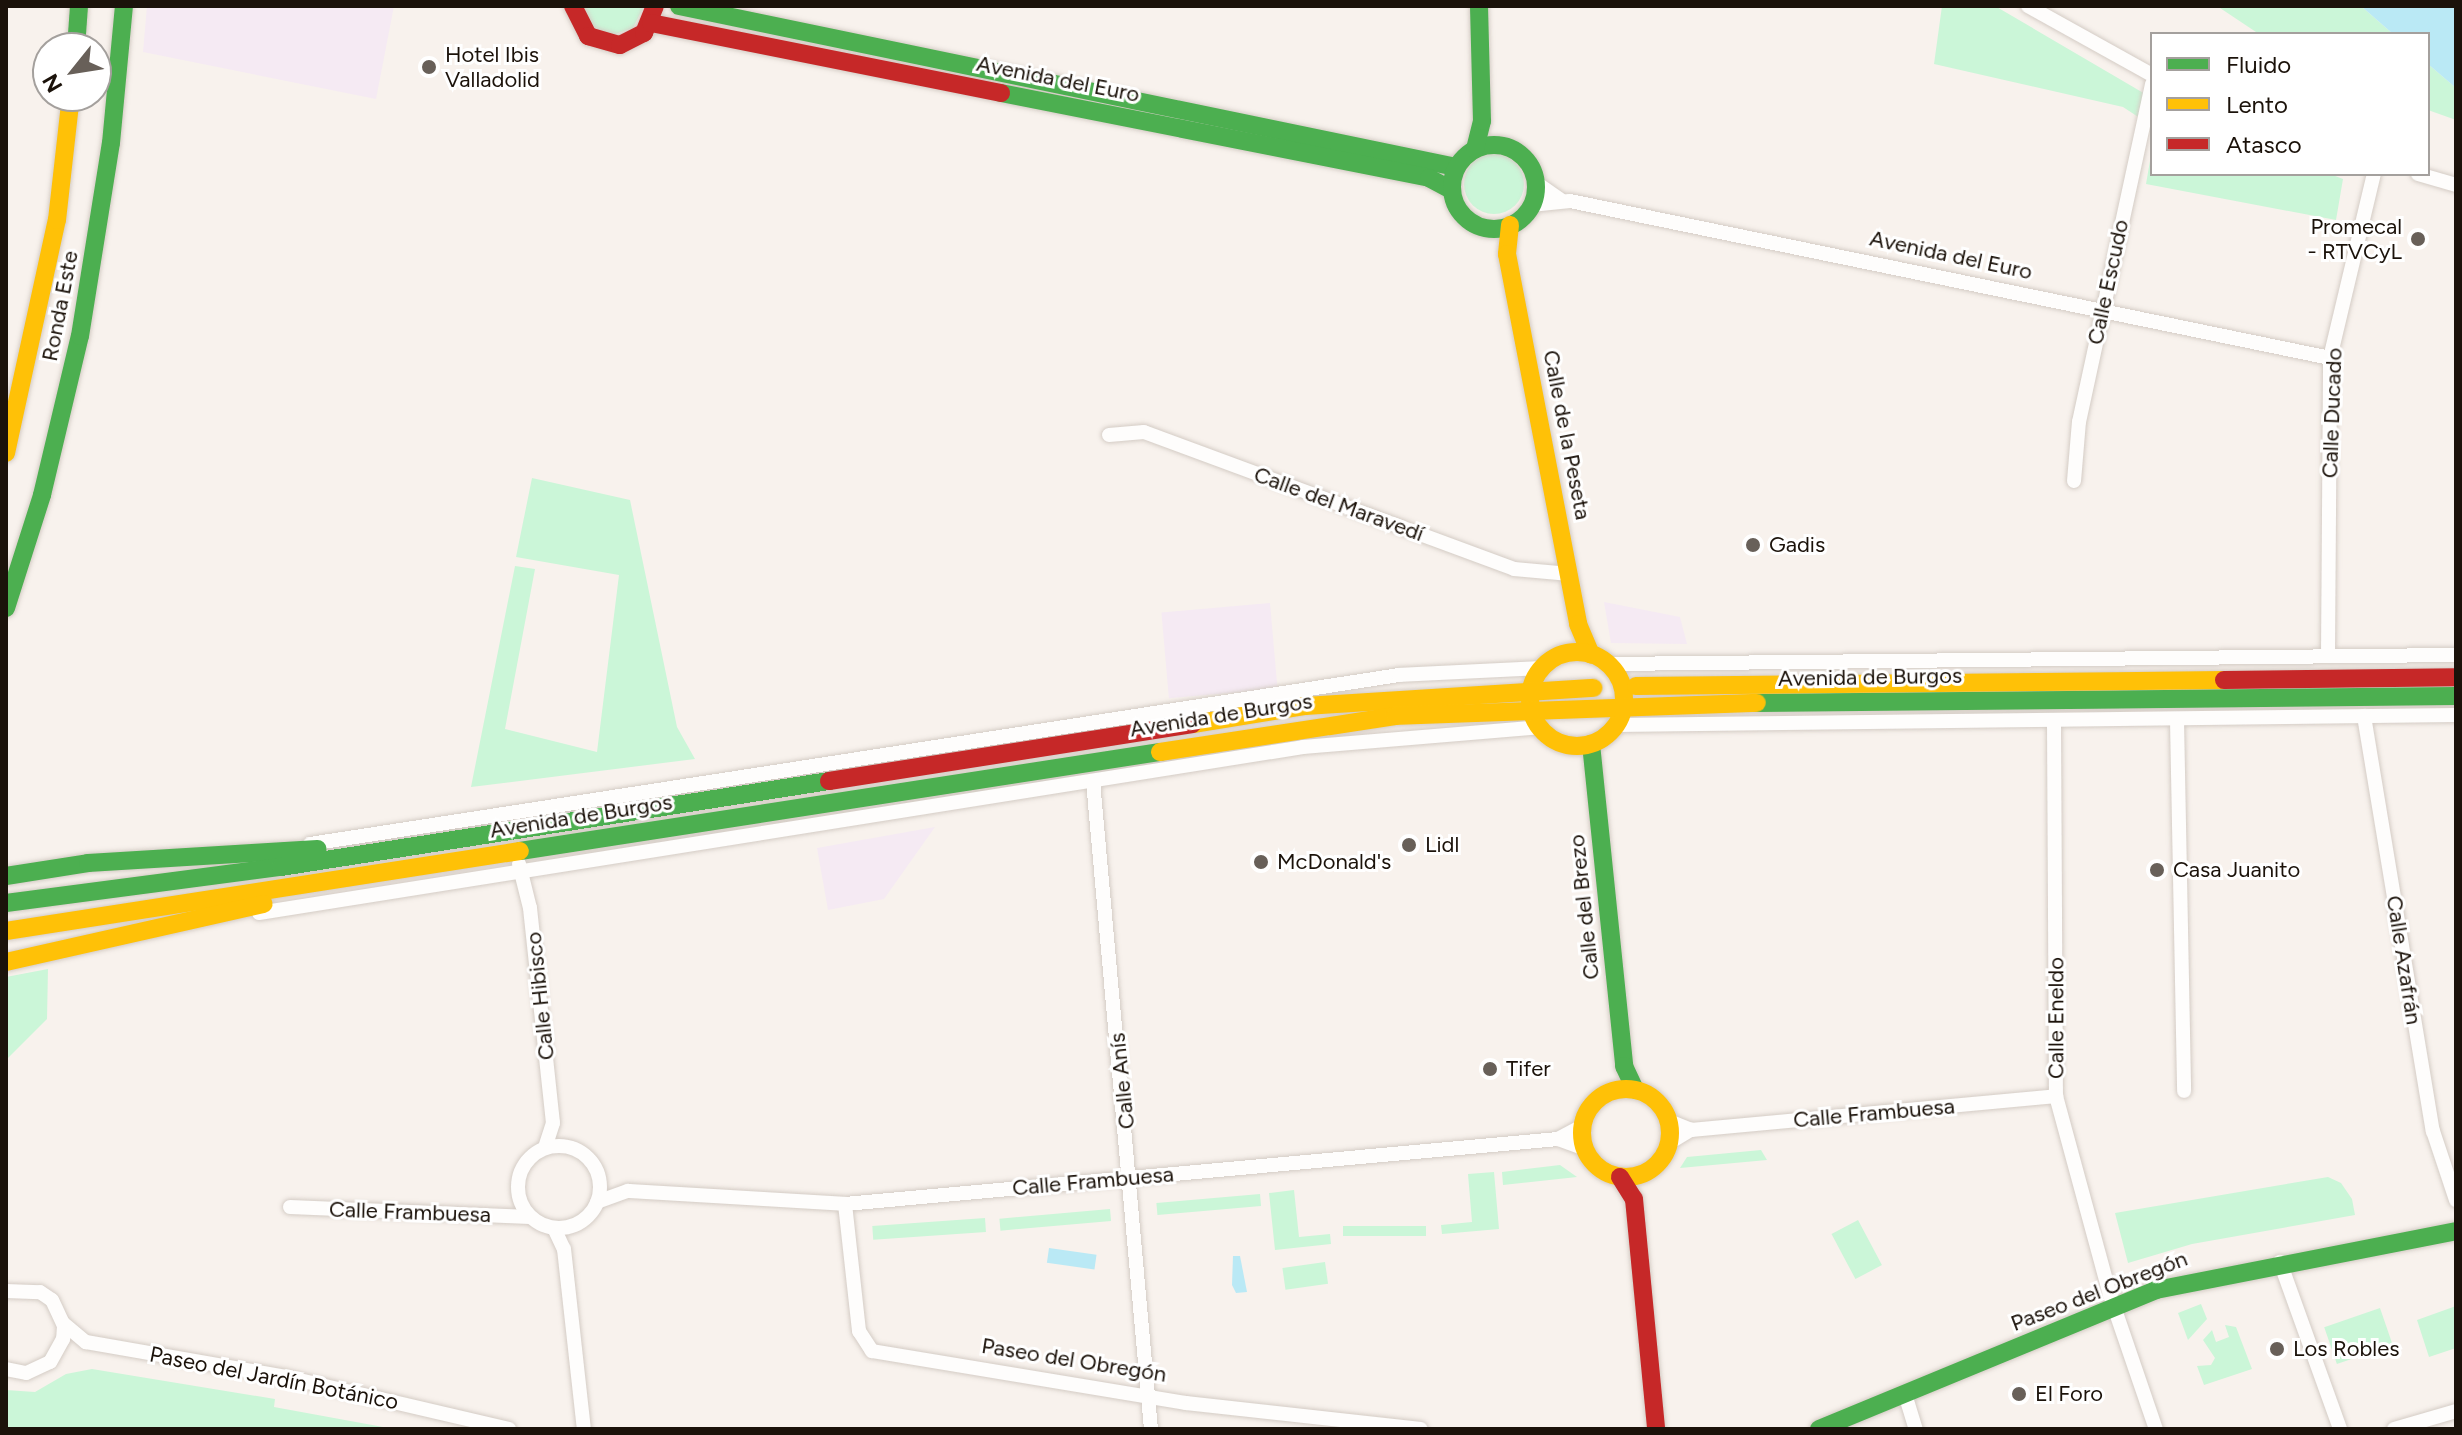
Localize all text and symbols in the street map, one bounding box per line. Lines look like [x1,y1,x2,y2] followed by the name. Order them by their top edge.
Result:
[32,32,112,112] north arrow
[2150,32,2430,176] legend
[445,41,540,92] place label: Hotel Ibis Valladolid
[974,50,1142,108] street label: Avenida del Euro
[2226,50,2291,79] text: Fluido
[420,58,438,76] marker: Hotel Ibis Valladolid
[37,69,68,97] text: N
[2226,90,2288,119] text: Lento
[2226,130,2302,159] text: Atasco
[2307,213,2402,264] place label: Promecal - RTVCyL
[2082,217,2134,347] street label: Calle Escudo
[1867,225,2035,285] street label: Avenida del Euro
[2409,230,2427,248] marker: Promecal - RTVCyL
[36,249,84,363] street label: Ronda Este
[2317,347,2347,479] street label: Calle Ducado
[1538,348,1596,522] street label: Calle de la Peseta
[1250,461,1428,547] street label: Calle del Maravedí
[1769,532,1825,558] place label: Gadis
[1744,536,1762,554] marker: Gadis
[1778,662,1962,692] street label: Avenida de Burgos
[1128,688,1314,742] street label: Avenida de Burgos
[488,789,674,843] street label: Avenida de Burgos
[1425,832,1459,858] place label: Lidl
[1563,833,1605,981] street label: Calle del Brezo
[1400,836,1418,854] marker: Lidl
[1277,849,1391,875] place label: McDonald's
[1252,853,1270,871] marker: McDonald's
[2173,857,2300,883] place label: Casa Juanito
[2148,861,2166,879] marker: Casa Juanito
[2381,894,2427,1026] street label: Calle Azafrán
[520,931,560,1061] street label: Calle Hibisco
[2043,957,2069,1079] street label: Calle Eneldo
[1104,1032,1140,1130] street label: Calle Anís
[1506,1056,1551,1082] place label: Tifer
[1481,1060,1499,1078] marker: Tifer
[1792,1093,1956,1133] street label: Calle Frambuesa
[1011,1161,1175,1201] street label: Calle Frambuesa
[329,1196,491,1228] street label: Calle Frambuesa
[2007,1245,2191,1337] street label: Paseo del Obregón
[980,1332,1168,1388] street label: Paseo del Obregón
[2293,1336,2399,1362] place label: Los Robles
[2268,1340,2286,1358] marker: Los Robles
[147,1341,401,1415] street label: Paseo del Jardín Botánico
[2035,1381,2103,1407] place label: El Foro
[2010,1385,2028,1403] marker: El Foro

